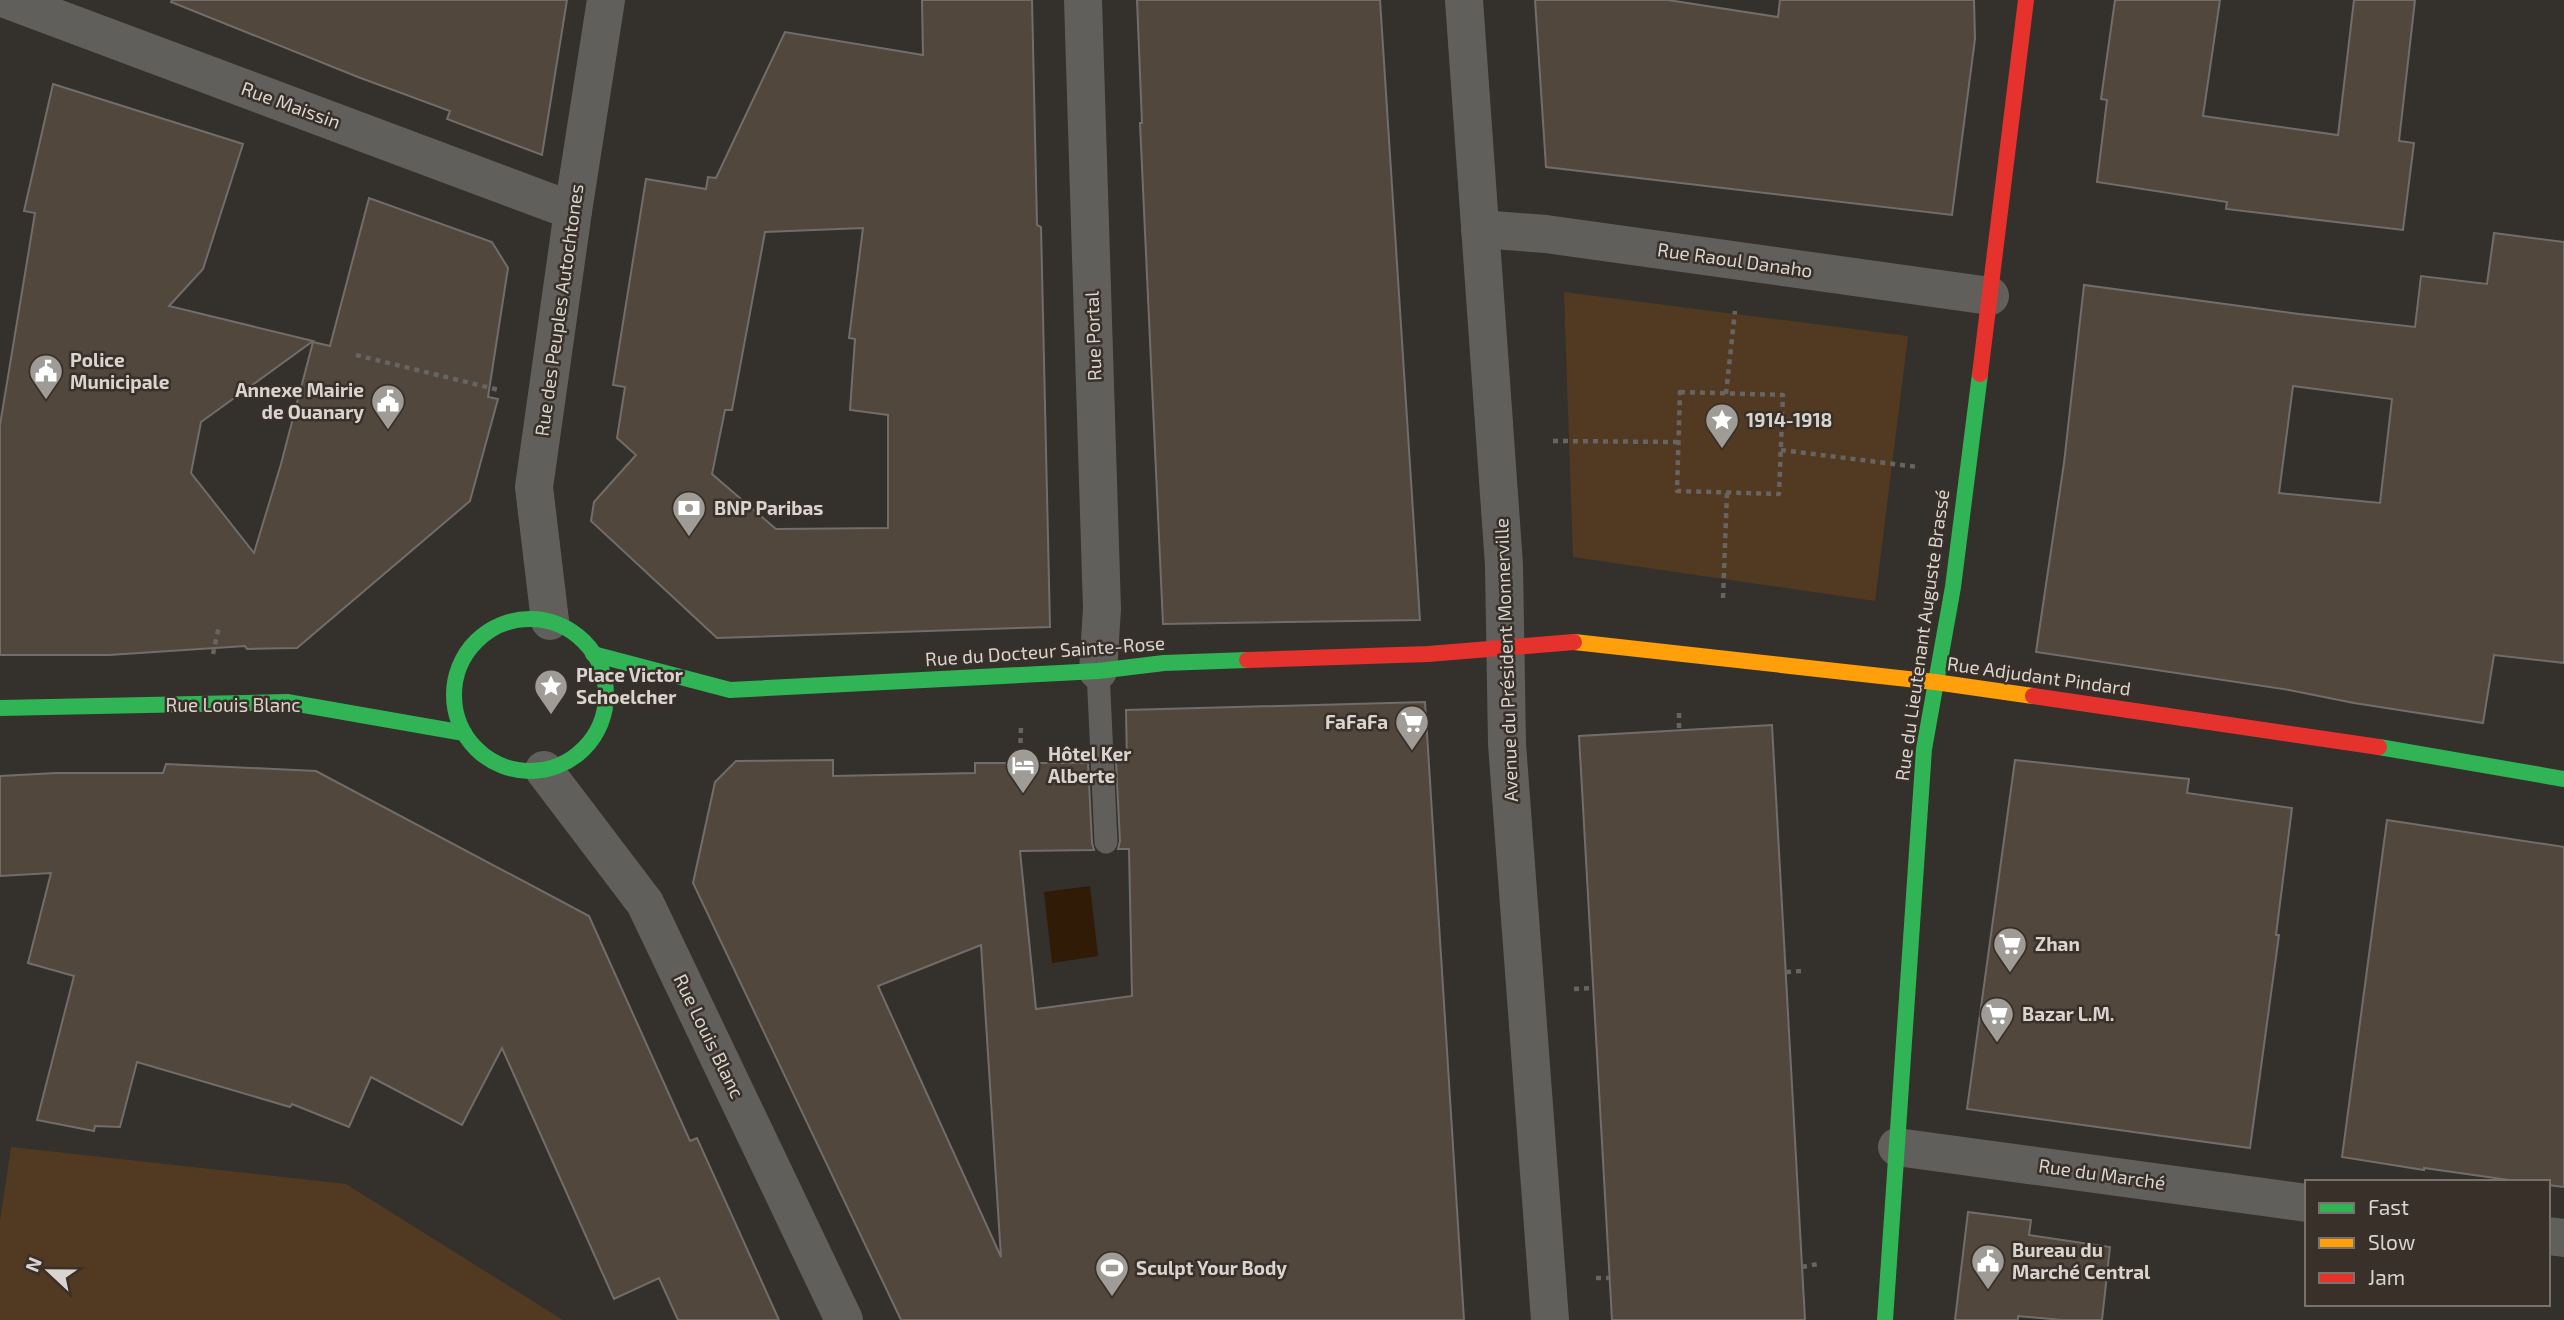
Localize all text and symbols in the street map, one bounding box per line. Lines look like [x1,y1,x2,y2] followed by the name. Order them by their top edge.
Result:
[238,76,344,133] street label: Rue Maissin
[529,182,588,437] street label: Rue des Peuples Autochtones
[1656,237,1814,282] street label: Rue Raoul Danaho
[1079,290,1106,381] street label: Rue Portal
[70,348,170,393] place label: Police Municipale
[27,352,65,401] public building icon: Police Municipale
[235,378,364,424] place label: Annexe Mairie de Ouanary
[369,382,407,431] public building icon: Annexe Mairie de Ouanary
[1703,401,1741,450] place icon: 1914-1918
[1746,408,1832,431] place label: 1914-1918
[1890,488,1953,782] street label: Rue du Lieutenant Auguste Brassé
[670,489,708,538] bank icon: BNP Paribas
[714,496,823,519] place label: BNP Paribas
[1489,518,1522,802] street label: Avenue du Président Monnerville
[924,631,1166,670] street label: Rue du Docteur Sainte-Rose
[1946,651,2132,700] street label: Rue Adjudant Pindard
[576,663,683,708] place label: Place Victor Schoelcher
[532,667,570,716] place icon: Place Victor Schoelcher
[165,693,301,716] street label: Rue Louis Blanc
[1393,703,1431,752] supermarket icon: FaFaFa
[1325,710,1388,733] place label: FaFaFa
[1048,742,1131,787] place label: Hôtel Ker Alberte
[1004,746,1042,795] hotel icon: Hôtel Ker Alberte
[1991,925,2029,974] supermarket icon: Zhan
[2035,932,2080,955] place label: Zhan
[669,970,749,1102] street label: Rue Louis Blanc
[1978,995,2016,1044] supermarket icon: Bazar L.M.
[2022,1002,2115,1025] place label: Bazar L.M.
[2037,1153,2167,1194] street label: Rue du Marché
[2305,1180,2550,1306] legend
[2368,1194,2409,1219] text: Fast
[2368,1229,2415,1254] text: Slow
[14,1236,84,1306] north arrow
[2012,1238,2151,1283] place label: Bureau du Marché Central
[1969,1242,2007,1291] public building icon: Bureau du Marché Central
[1093,1249,1131,1298] sports icon: Sculpt Your Body
[20,1254,46,1275] text: N
[1136,1256,1287,1280] place label: Sculpt Your Body
[2368,1264,2405,1289] text: Jam

